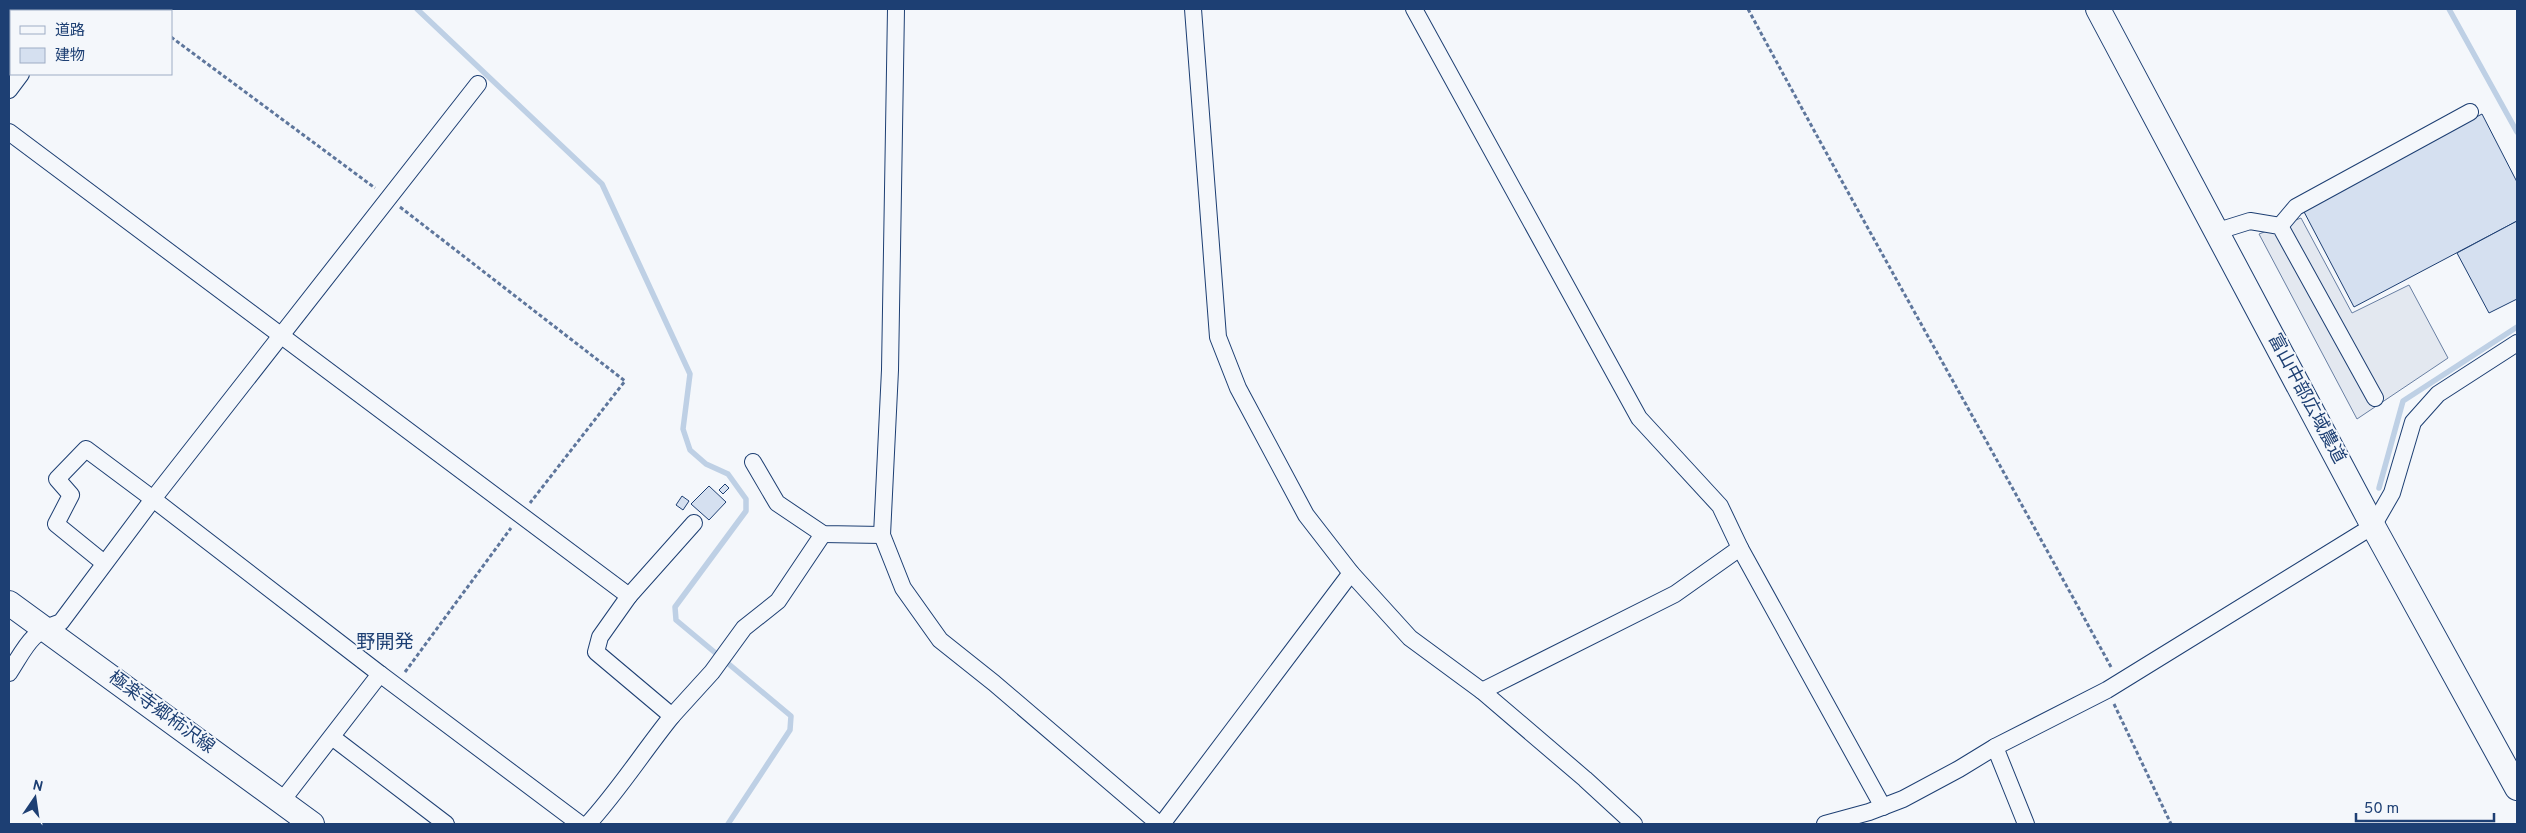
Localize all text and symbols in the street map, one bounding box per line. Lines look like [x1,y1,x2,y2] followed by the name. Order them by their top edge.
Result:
[10,10,172,75] legend
[55,22,85,41] text: 道路
[55,47,85,66] text: 建物
[2262,330,2350,468] street label: 富山中部広域農道
[356,631,414,655] district label: 野開発
[103,667,219,759] street label: 極楽寺郷柿沢線
[10,773,60,823] north arrow
[31,777,44,796] text: N
[2356,790,2494,822] scale bar
[2364,800,2399,819] text: 50 m

